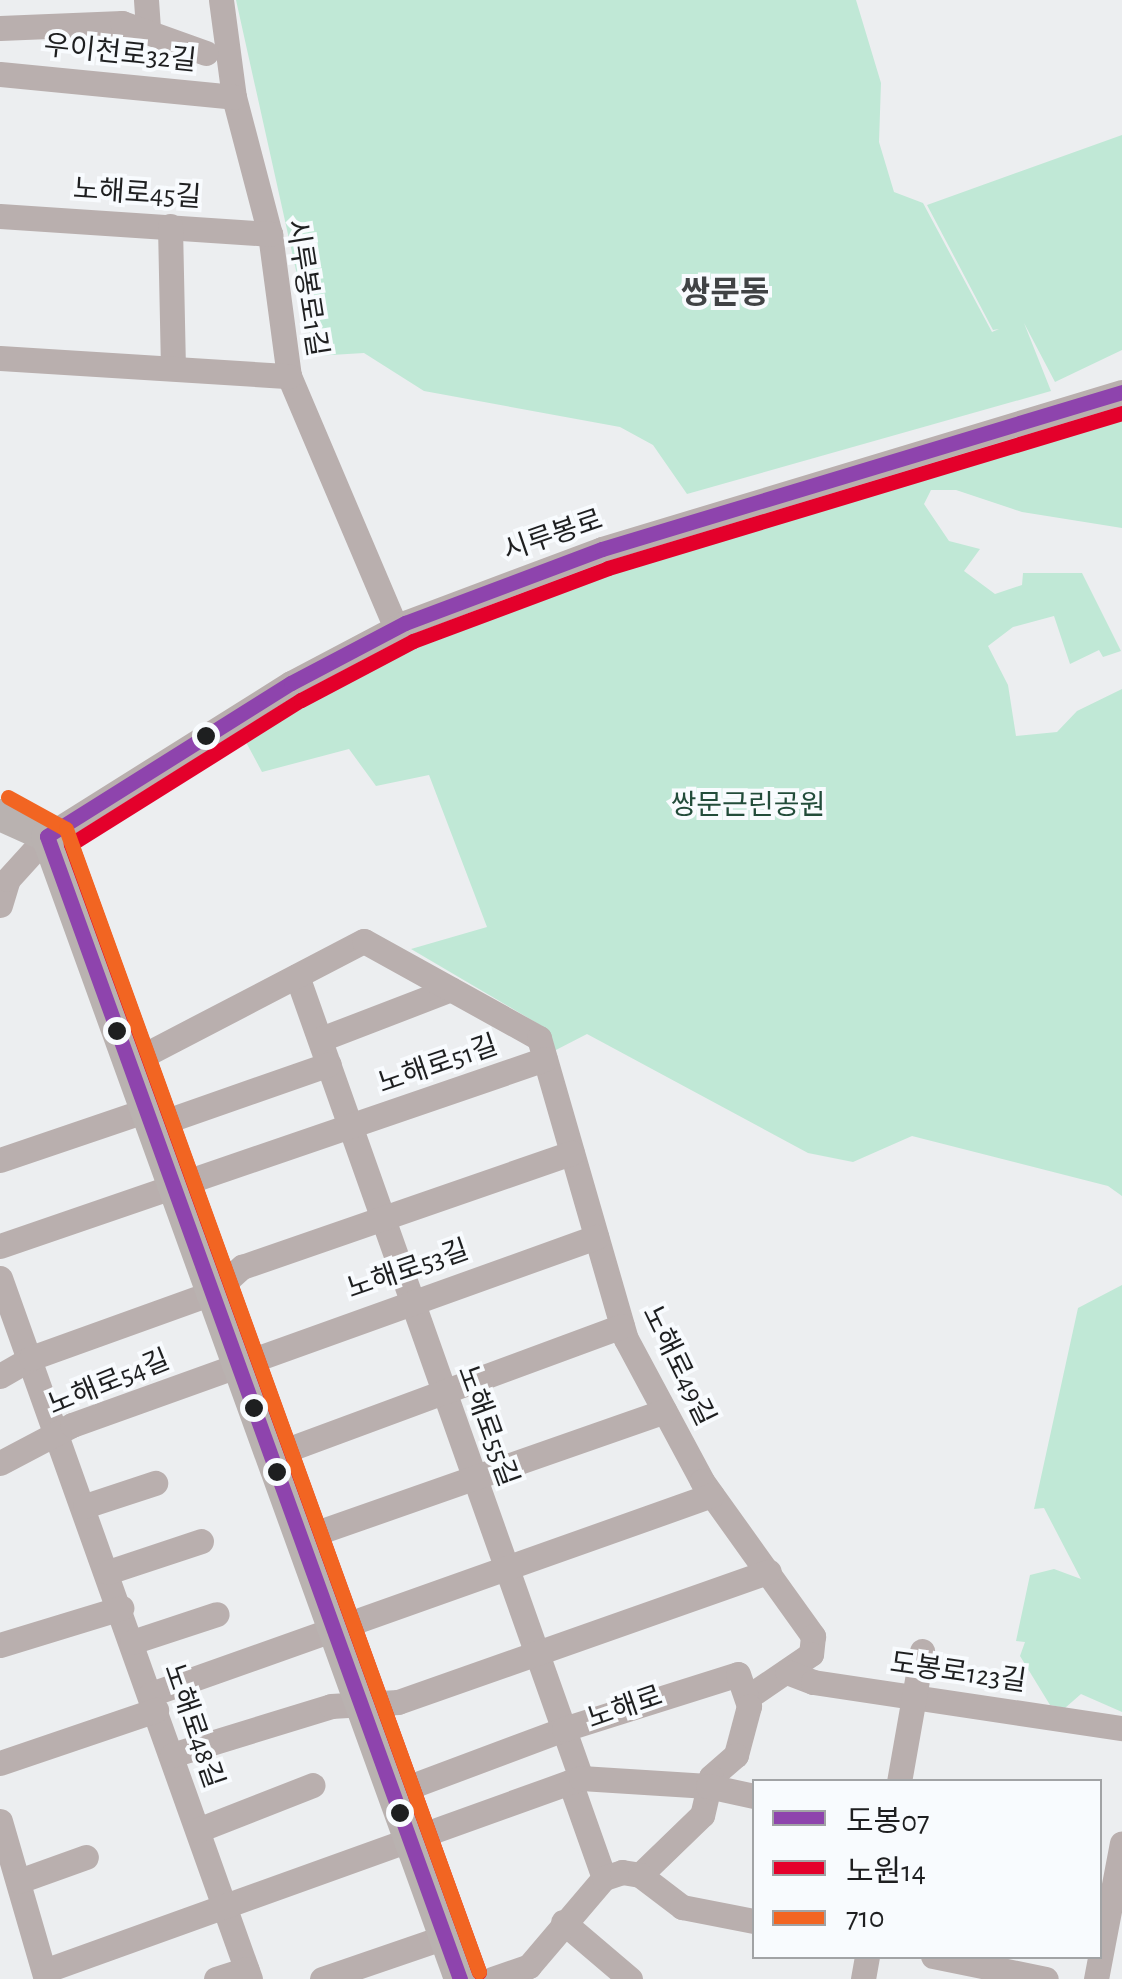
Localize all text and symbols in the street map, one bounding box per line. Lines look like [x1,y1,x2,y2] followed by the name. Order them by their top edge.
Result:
[42,29,198,79] street label: 우이천로32길
[72,173,202,215] street label: 노해로45길
[279,217,333,359] street label: 시루봉로1길
[681,274,769,312] district label: 쌍문동
[499,503,607,569] street label: 시루봉로
[196,726,216,746] unlabelled marker
[671,789,825,823] park label: 쌍문근린공원
[107,1021,127,1041] unlabelled marker
[374,1029,502,1101] street label: 노해로51길
[343,1234,473,1306] street label: 노해로53길
[634,1300,722,1432] street label: 노해로49길
[43,1343,175,1423] street label: 노해로54길
[450,1361,524,1491] street label: 노해로55길
[244,1398,264,1418] unlabelled marker
[267,1462,287,1482] unlabelled marker
[888,1647,1028,1699] street label: 도봉로123길
[156,1659,230,1793] street label: 노해로48길
[583,1680,667,1736] street label: 노해로
[752,1779,1102,1959] legend
[390,1803,410,1823] unlabelled marker
[846,1807,930,1837] text: 도봉07
[846,1857,926,1887] text: 노원14
[846,1903,885,1933] text: 710

